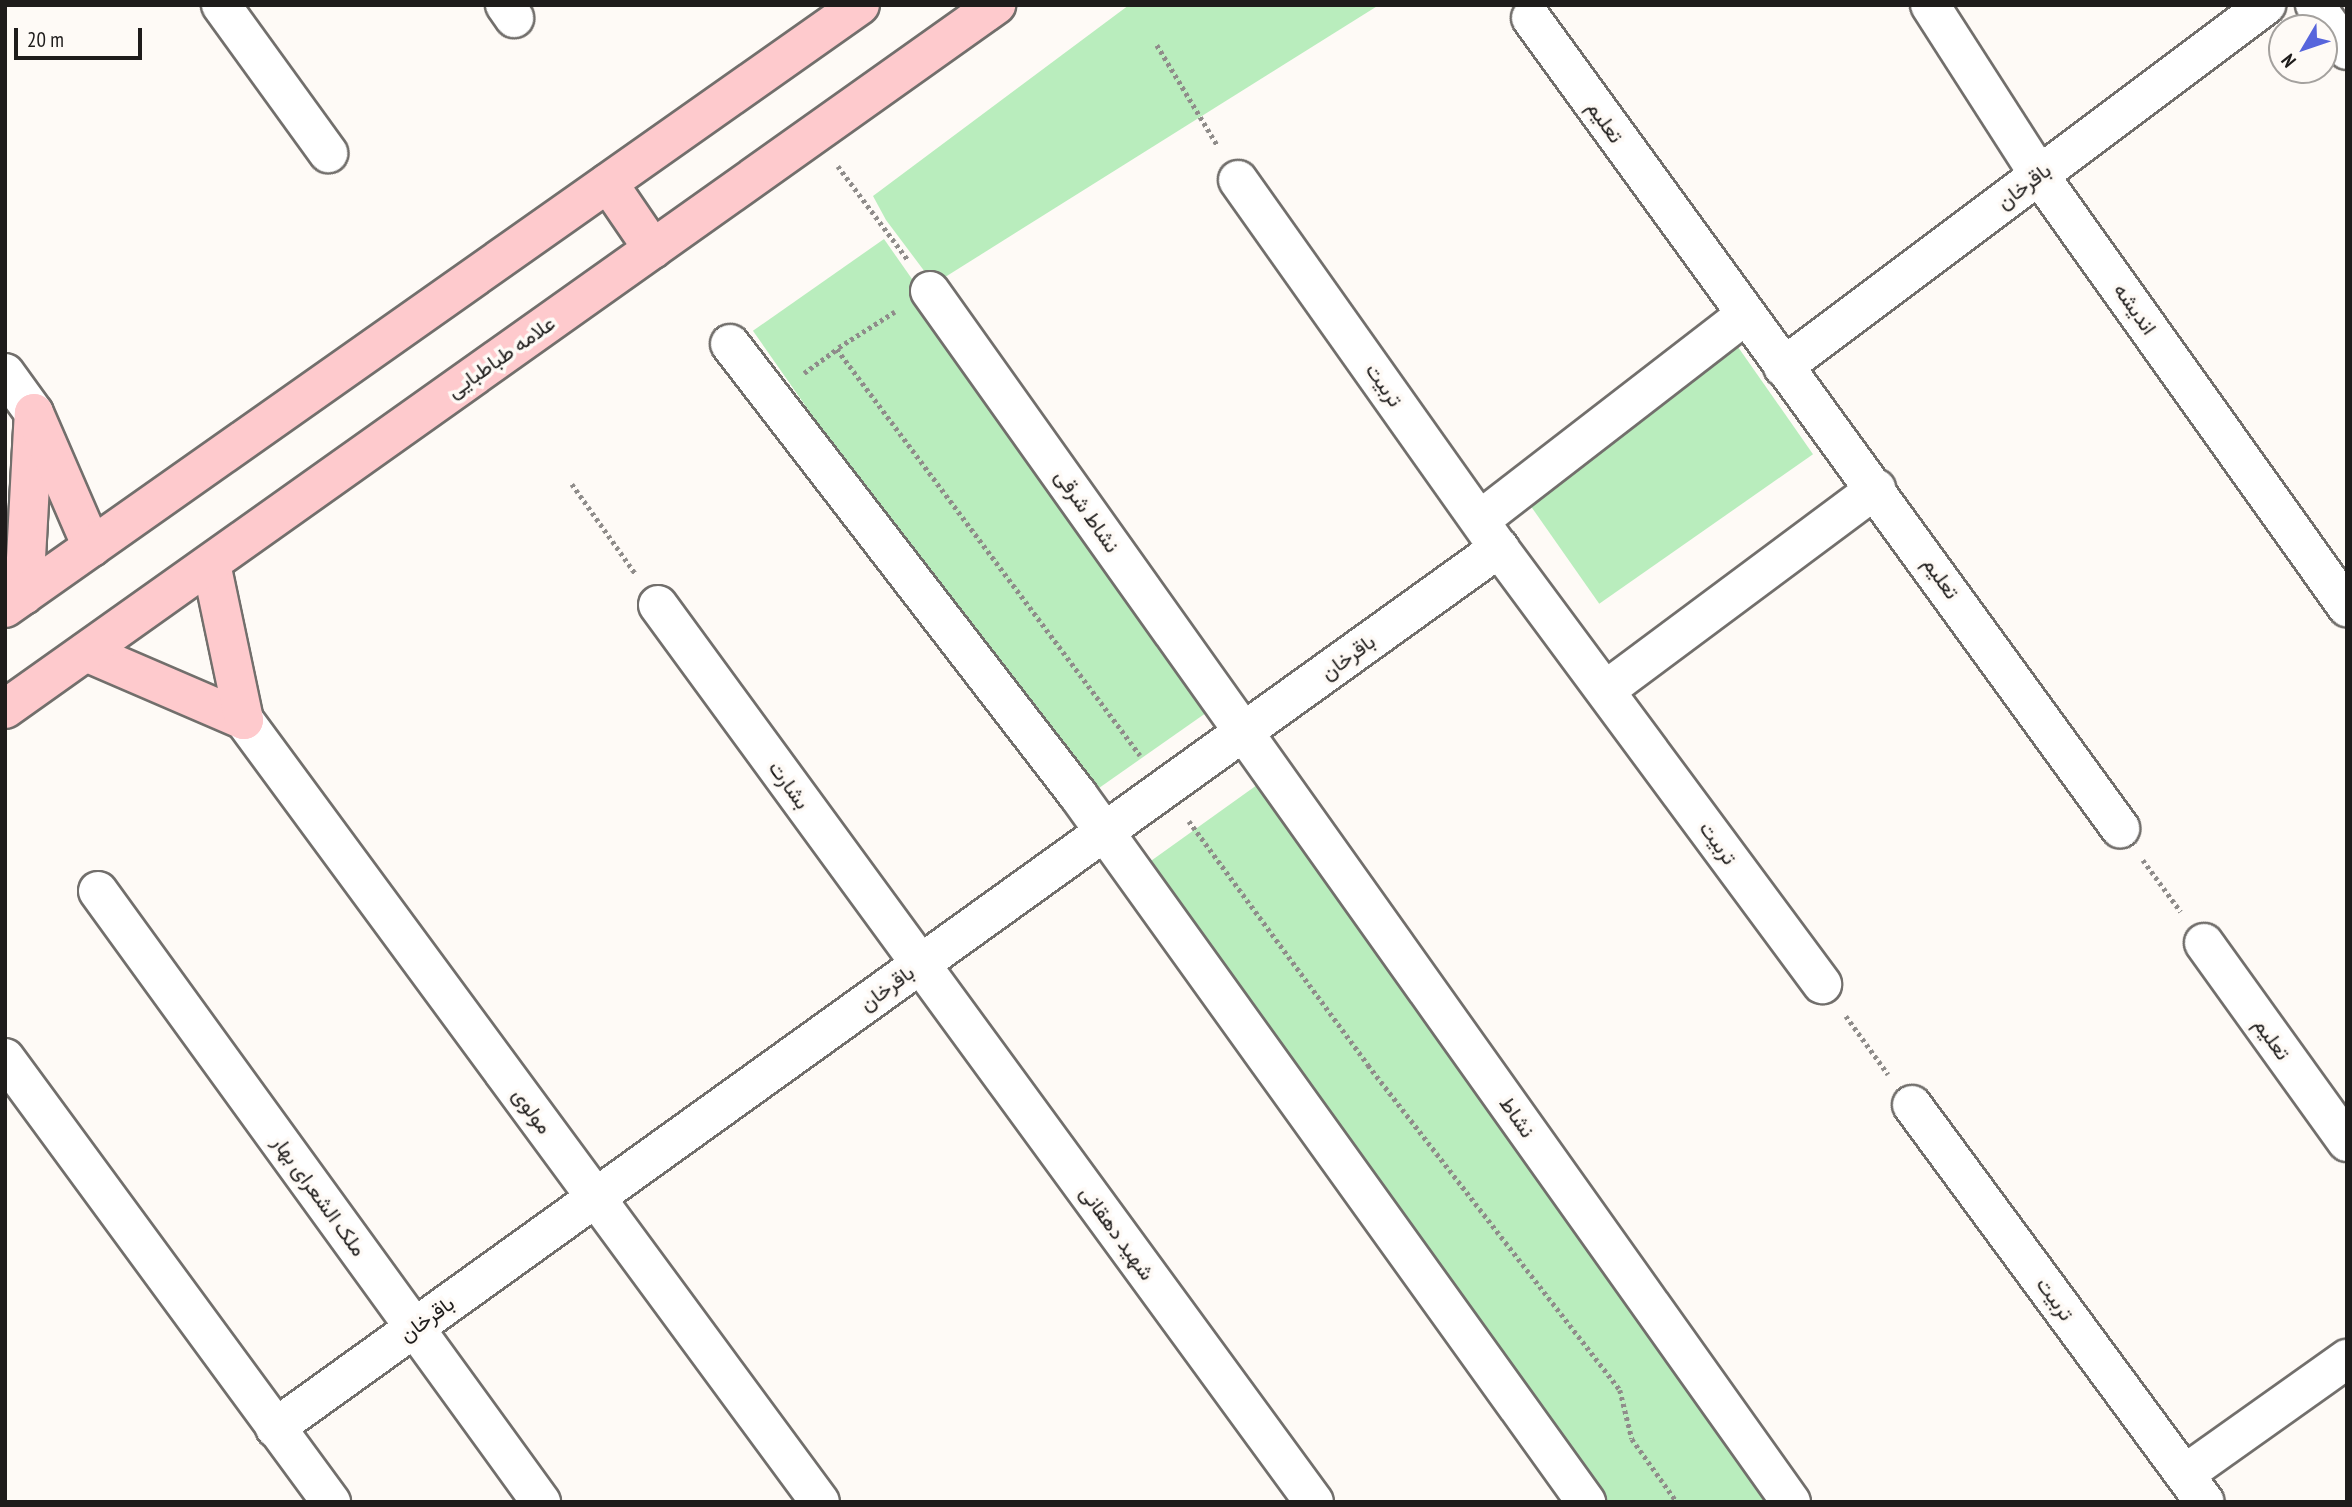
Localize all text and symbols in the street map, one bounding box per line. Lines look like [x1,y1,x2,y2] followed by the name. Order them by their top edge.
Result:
[18,14,145,58] scale bar
[2268,14,2338,84] north arrow
[27,26,64,53] text: 20 m
[2276,49,2301,73] text: N
[1581,96,1629,148] street label: تعلیم
[1992,157,2056,215] street label: باقرخان
[2108,278,2162,340] street label: اندیشه
[442,311,560,403] street label: علامه طباطبایی
[1360,358,1408,412] street label: تربیت
[1049,465,1125,557] street label: نشاط شرقی
[1917,552,1965,604] street label: تعلیم
[1316,629,1380,685] street label: باقرخان
[763,756,815,814] street label: بشارت
[1694,816,1742,870] street label: تربیت
[855,960,919,1016] street label: باقرخان
[2248,1013,2296,1065] street label: تعلیم
[507,1083,557,1139] street label: مولوی
[1494,1091,1540,1143] street label: نشاط
[267,1131,371,1261] street label: ملک الشعرای بهار
[1074,1181,1160,1285] street label: شهید دهقانی
[2031,1272,2079,1326] street label: تربیت
[395,1291,459,1347] street label: باقرخان

